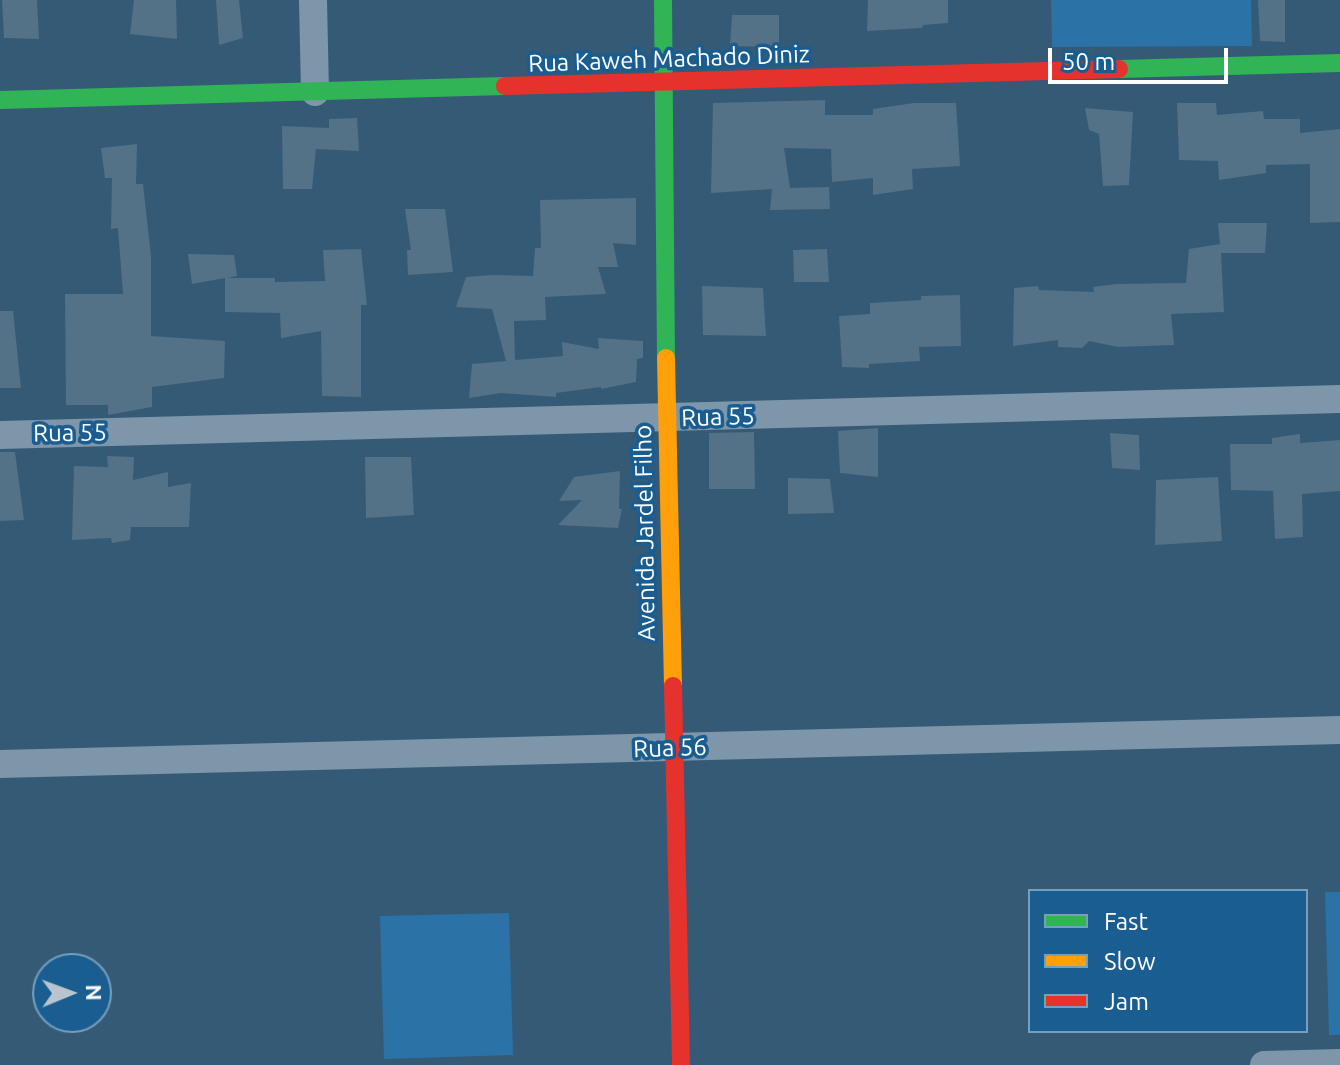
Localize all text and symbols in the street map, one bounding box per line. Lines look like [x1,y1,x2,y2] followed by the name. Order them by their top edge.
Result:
[1052,32,1232,82] scale bar
[528,40,810,78] street label: Rua Kaweh Machado Diniz
[1062,48,1115,75] text: 50 m
[681,401,755,433] street label: Rua 55
[33,418,107,448] street label: Rua 55
[629,425,661,641] street label: Avenida Jardel Filho
[633,732,707,764] street label: Rua 56
[1028,889,1308,1033] legend
[1104,908,1148,935] text: Fast
[1104,948,1156,975] text: Slow
[32,953,112,1033] north arrow
[82,984,107,1001] text: N
[1104,988,1149,1015] text: Jam

